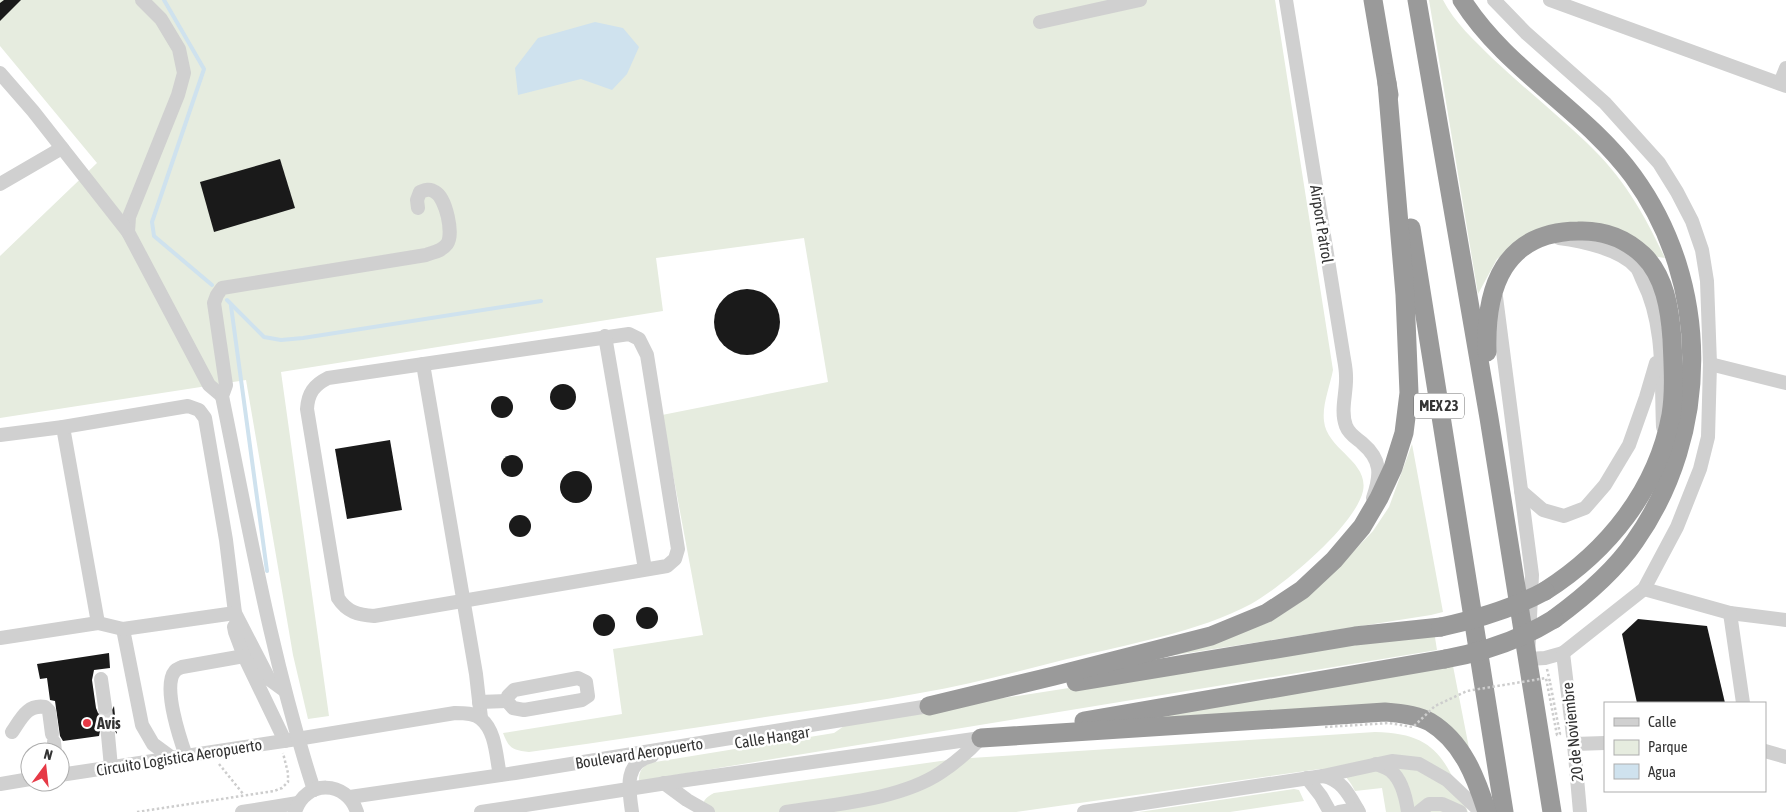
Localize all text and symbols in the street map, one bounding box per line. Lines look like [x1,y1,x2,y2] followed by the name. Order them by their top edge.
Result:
[1306,184,1337,265] street label: Airport Patrol
[1414,394,1464,418] road number: MEX 23
[1558,681,1586,783] street label: 20 de Noviembre
[1604,702,1766,792] legend
[1648,713,1677,730] text: Calle
[96,714,121,732] place label: Avis
[81,717,93,729] marker: Avis
[733,722,811,753] street label: Calle Hangar
[574,734,704,773] street label: Boulevard Aeropuerto
[95,735,263,780] street label: Circuito Logistica Aeropuerto
[1648,738,1688,755] text: Parque
[20,742,70,792] north arrow
[42,746,54,763] text: N
[1648,763,1676,780] text: Agua

